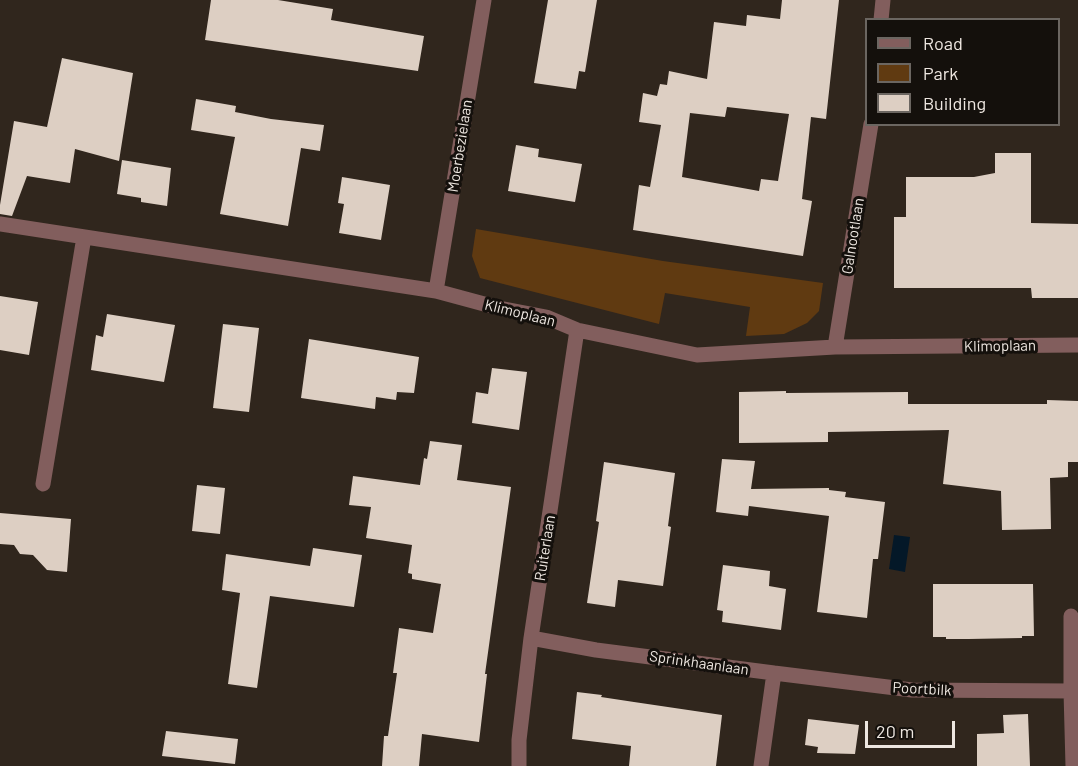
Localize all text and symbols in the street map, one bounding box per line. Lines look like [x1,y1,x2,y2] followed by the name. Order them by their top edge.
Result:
[865,18,1060,126] legend
[923,32,963,54] text: Road
[923,62,958,84] text: Park
[923,92,986,114] text: Building
[444,98,476,194] street label: Moerbezielaan
[838,197,868,275] street label: Galnootlaan
[483,296,557,330] street label: Klimoplaan
[964,336,1036,356] street label: Klimoplaan
[531,514,559,582] street label: Ruiterlaan
[648,647,750,679] street label: Sprinkhaanlaan
[892,678,952,700] street label: Poortbilk
[868,709,958,747] scale bar
[876,720,914,742] text: 20 m

